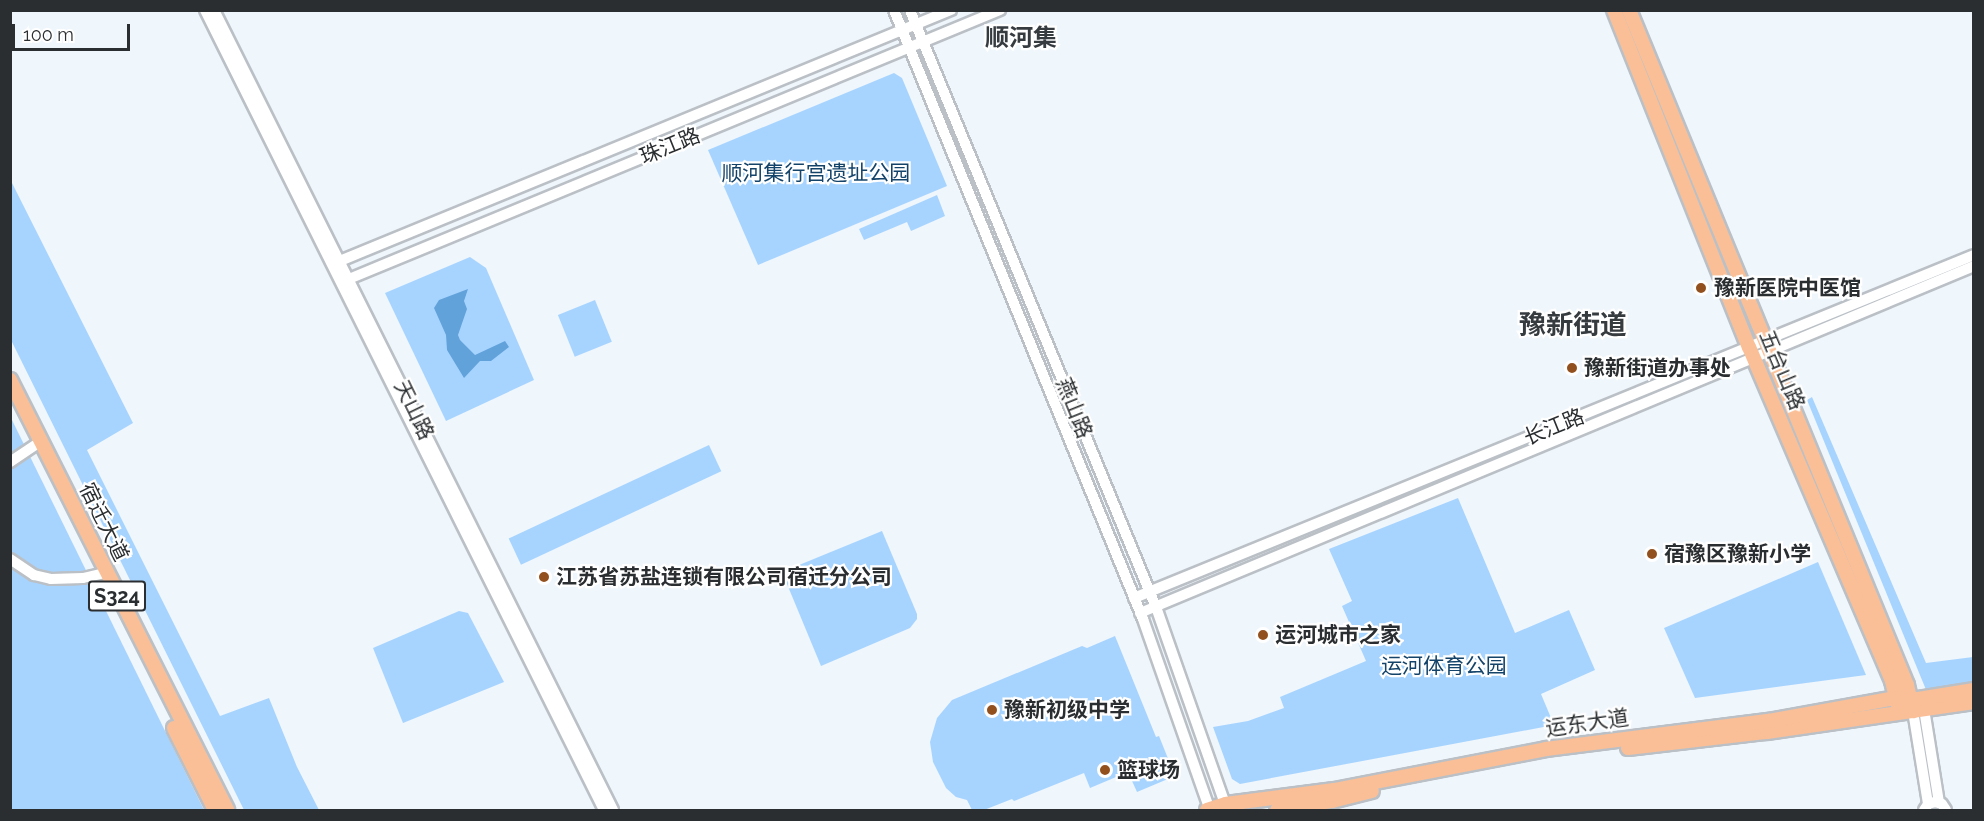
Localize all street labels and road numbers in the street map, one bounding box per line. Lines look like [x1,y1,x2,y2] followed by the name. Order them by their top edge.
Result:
[636,123,704,169] street label: 珠江路
[1754,326,1810,414] street label: 五台山路
[1051,374,1097,442] street label: 燕山路
[389,376,439,444] street label: 天山路
[1520,404,1588,450] street label: 长江路
[74,479,134,565] street label: 宿迁大道
[87,579,147,613] road number: S324
[1544,705,1630,741] street label: 运东大道

